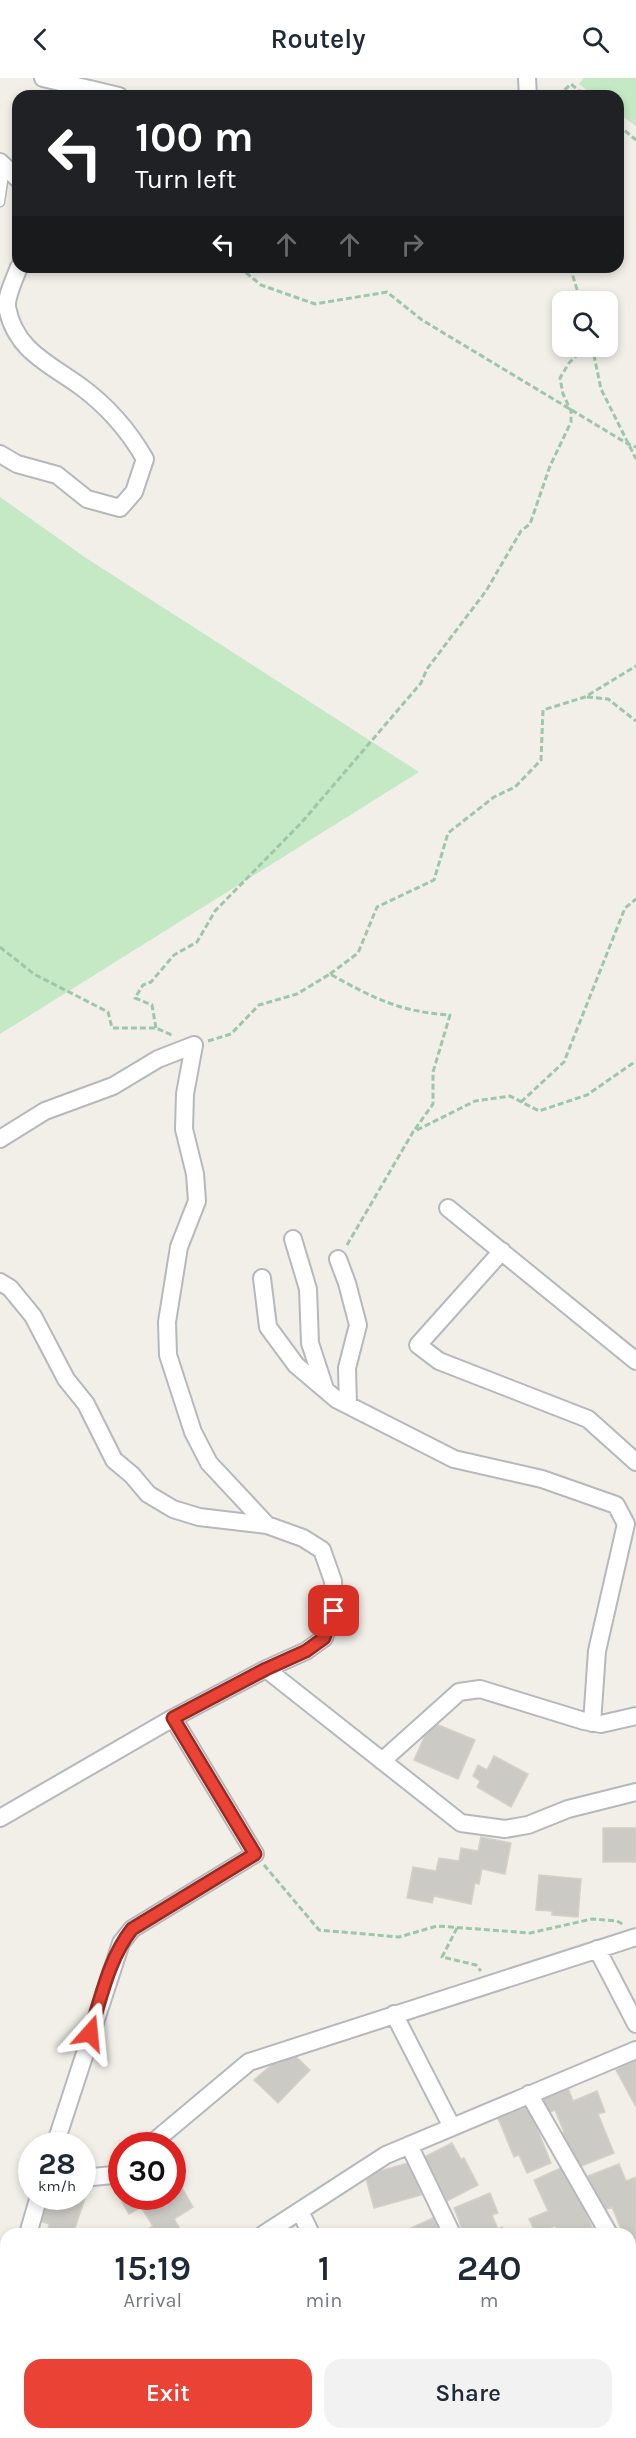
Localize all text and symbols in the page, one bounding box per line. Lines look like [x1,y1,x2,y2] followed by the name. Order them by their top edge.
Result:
[24,23,57,56] icon: back
[270,23,366,55] text: Routely
[579,23,612,56] icon: search
[135,112,254,162] text: 100 m
[36,114,114,192] icon: left
[135,163,236,195] text: Turn left
[207,228,240,261] icon: left
[270,228,303,261] icon: ahead
[333,228,366,261] icon: ahead
[396,228,429,261] icon: right
[552,291,618,357] map controls
[552,291,618,357] button: search
[308,1585,359,1636] pin
[317,1594,350,1627] icon: arrive
[58,2001,122,2065] position arrow
[108,2132,186,2210] speed limit sign: 30
[38,2146,76,2182] text: 28
[38,2177,76,2195] text: km/h
[114,2247,191,2289] text: 15:19
[318,2247,330,2289] text: 1
[457,2247,522,2289] text: 240
[124,2289,182,2312] text: Arrival
[306,2289,342,2312] text: min
[480,2289,499,2312] text: m
[24,2359,312,2428] button: Exit
[324,2359,612,2428] button: Share

